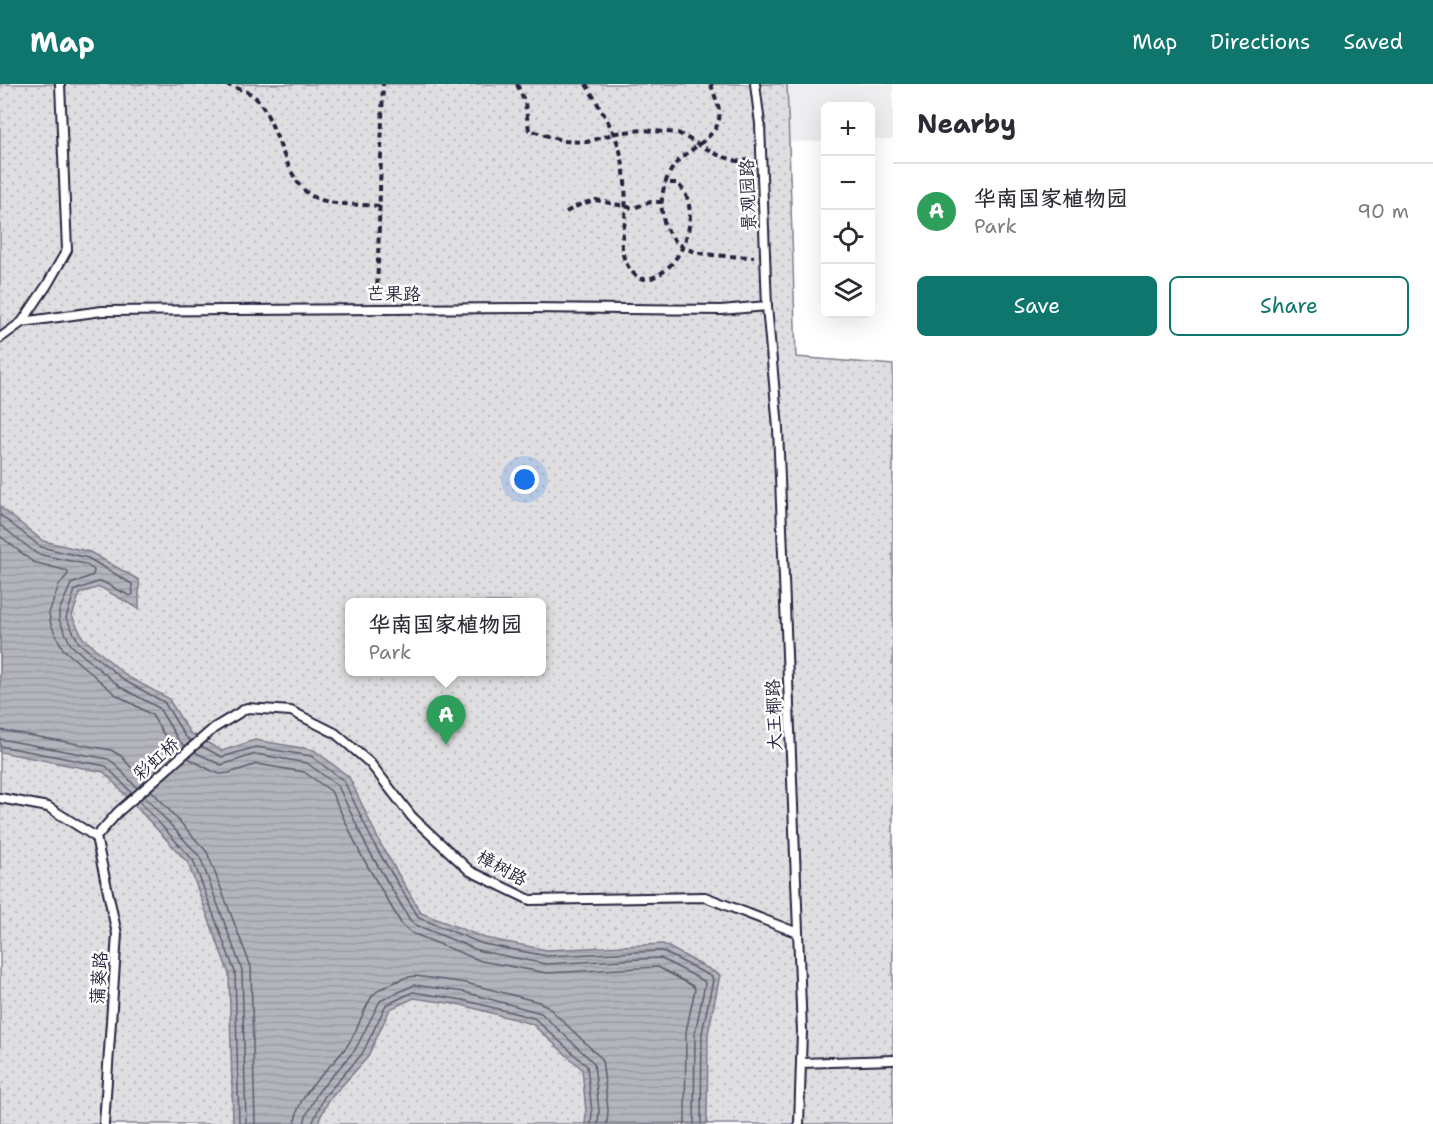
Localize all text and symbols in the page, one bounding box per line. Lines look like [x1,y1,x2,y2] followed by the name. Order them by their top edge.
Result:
[30,23,95,61] text: Map
[1132,28,1177,56] text: Map
[1210,28,1310,56] text: Directions
[1343,28,1403,56] text: Saved
[821,102,875,318] map controls
[821,102,875,156] button: +
[917,106,1016,141] text: Nearby
[821,156,875,210] button: −
[735,159,761,231] street label: 景观园路
[974,184,1128,213] text: 华南国家植物园
[929,198,944,224] text: A
[1357,198,1409,224] text: 90 m
[821,210,875,264] button: locate
[974,213,1017,239] text: Park
[821,264,875,318] button: layers
[917,276,1157,336] button: Save
[1169,276,1409,336] button: Share
[367,282,421,306] street label: 芒果路
[510,465,539,494] your location
[345,598,546,676] popup
[368,610,523,639] text: 华南国家植物园
[368,639,411,665] text: Park
[761,679,787,751] street label: 大王椰路
[426,696,466,745] pin: A
[128,732,184,786] street label: 彩虹桥
[473,844,531,892] street label: 樟树路
[85,950,113,1006] street label: 蒲葵路

